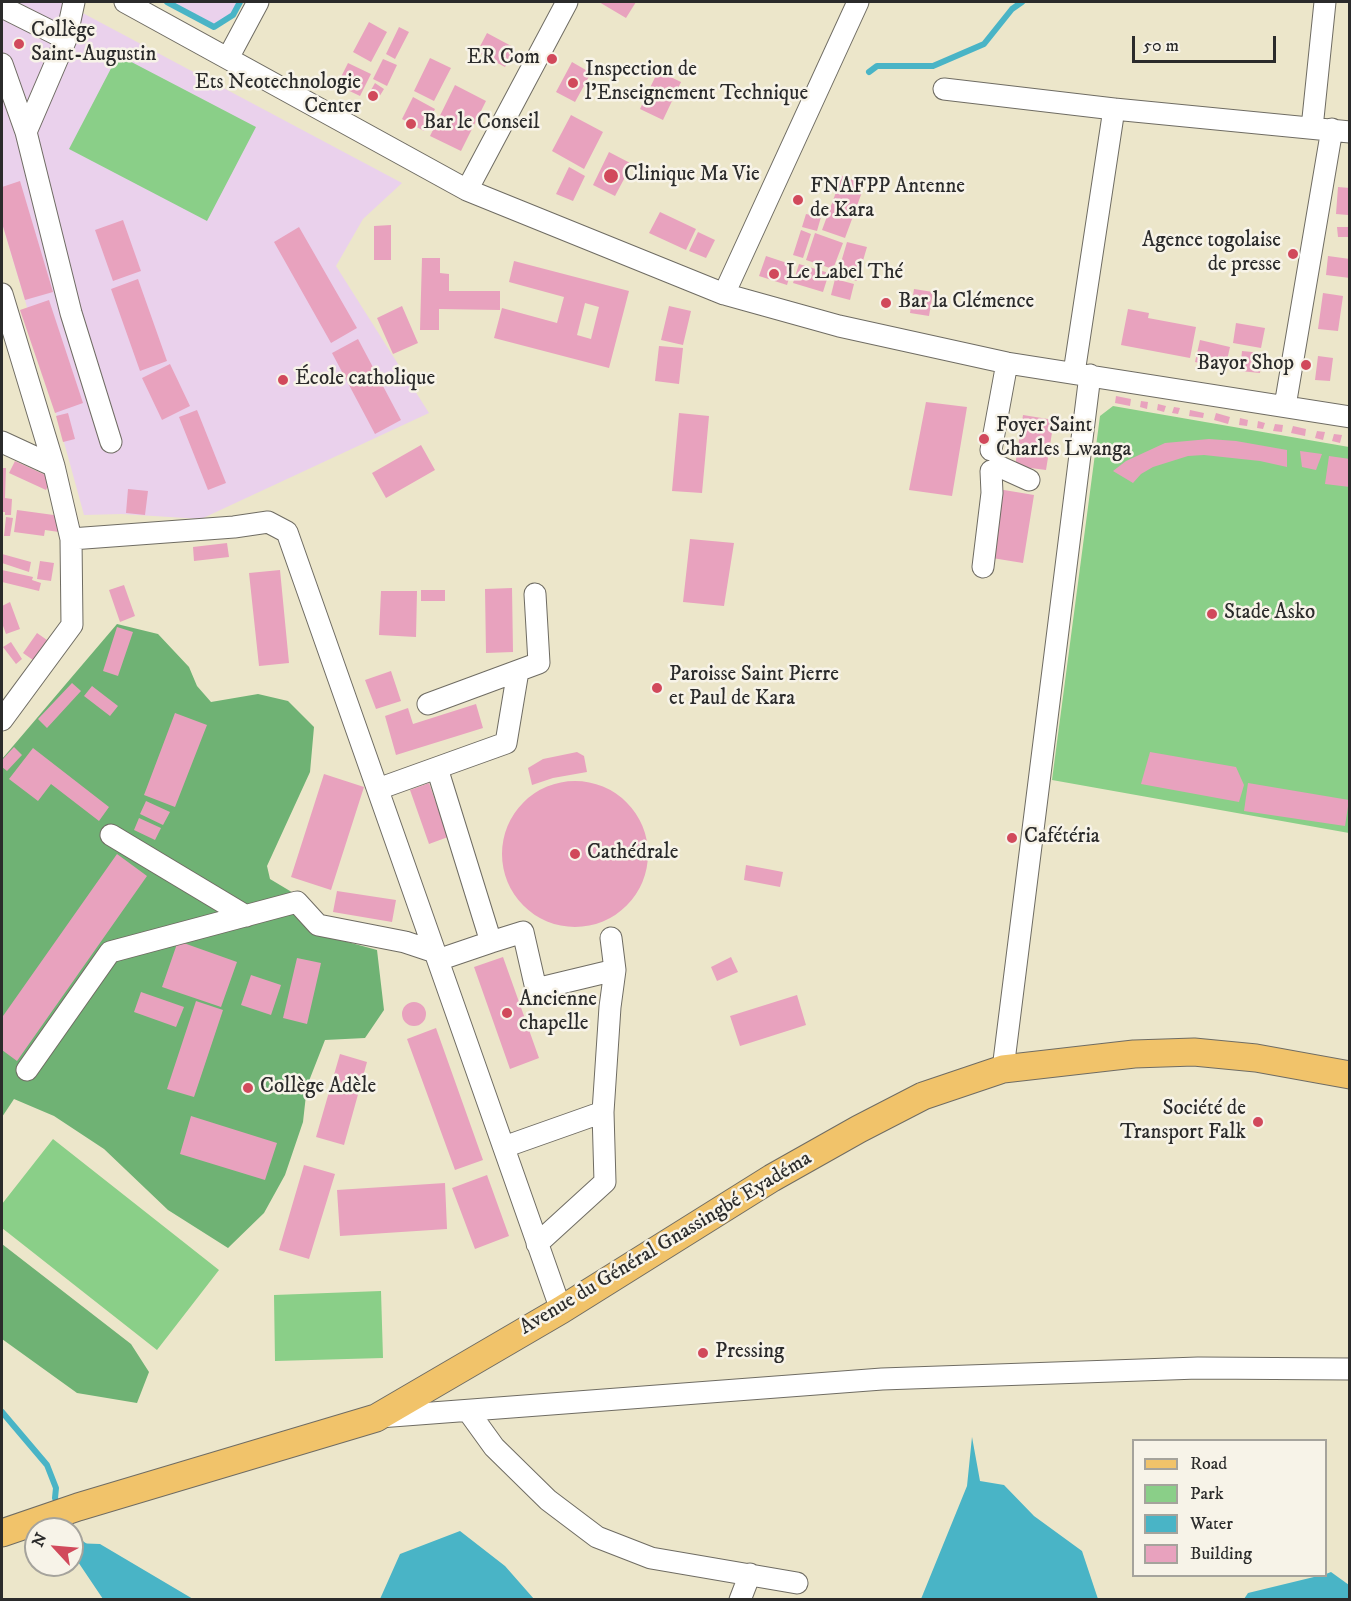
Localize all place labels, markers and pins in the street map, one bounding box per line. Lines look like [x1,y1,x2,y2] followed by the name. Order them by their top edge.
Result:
[31,19,156,69] place label: Collège Saint-Augustin
[12,37,26,51] marker: Collège Saint-Augustin
[467,46,540,72] place label: ER Com
[545,52,559,66] marker: ER Com
[585,58,808,108] place label: Inspection de l'Enseignement Technique
[195,71,361,121] place label: Ets Neotechnologie Center
[566,76,580,90] marker: Inspection de l'Enseignement Technique
[366,89,380,103] marker: Ets Neotechnologie Center
[423,111,540,137] place label: Bar le Conseil
[404,117,418,131] marker: Bar le Conseil
[624,163,760,189] place label: Clinique Ma Vie
[602,167,620,185] marker: Clinique Ma Vie
[810,175,965,225] place label: FNAFPP Antenne de Kara
[791,193,805,207] marker: FNAFPP Antenne de Kara
[1142,229,1281,279] place label: Agence togolaise de presse
[1286,247,1300,261] marker: Agence togolaise de presse
[786,261,903,287] place label: Le Label Thé
[767,267,781,281] marker: Le Label Thé
[898,290,1034,316] place label: Bar la Clémence
[879,296,893,310] marker: Bar la Clémence
[1197,352,1294,378] place label: Bayor Shop
[1299,358,1313,372] marker: Bayor Shop
[295,367,435,393] place label: École catholique
[276,373,290,387] marker: École catholique
[996,414,1131,464] place label: Foyer Saint Charles Lwanga
[977,432,991,446] marker: Foyer Saint Charles Lwanga
[1224,601,1315,627] place label: Stade Asko
[1205,607,1219,621] marker: Stade Asko
[669,663,839,713] place label: Paroisse Saint Pierre et Paul de Kara
[650,681,664,695] marker: Paroisse Saint Pierre et Paul de Kara
[1024,825,1100,851] place label: Cafétéria
[1005,831,1019,845] marker: Cafétéria
[587,841,678,867] place label: Cathédrale
[568,847,582,861] marker: Cathédrale
[519,988,597,1038] place label: Ancienne chapelle
[500,1006,514,1020] marker: Ancienne chapelle
[260,1075,376,1101] place label: Collège Adèle
[241,1081,255,1095] marker: Collège Adèle
[1120,1097,1246,1147] place label: Société de Transport Falk
[1251,1115,1265,1129] marker: Société de Transport Falk
[715,1340,784,1366] place label: Pressing
[696,1346,710,1360] marker: Pressing

